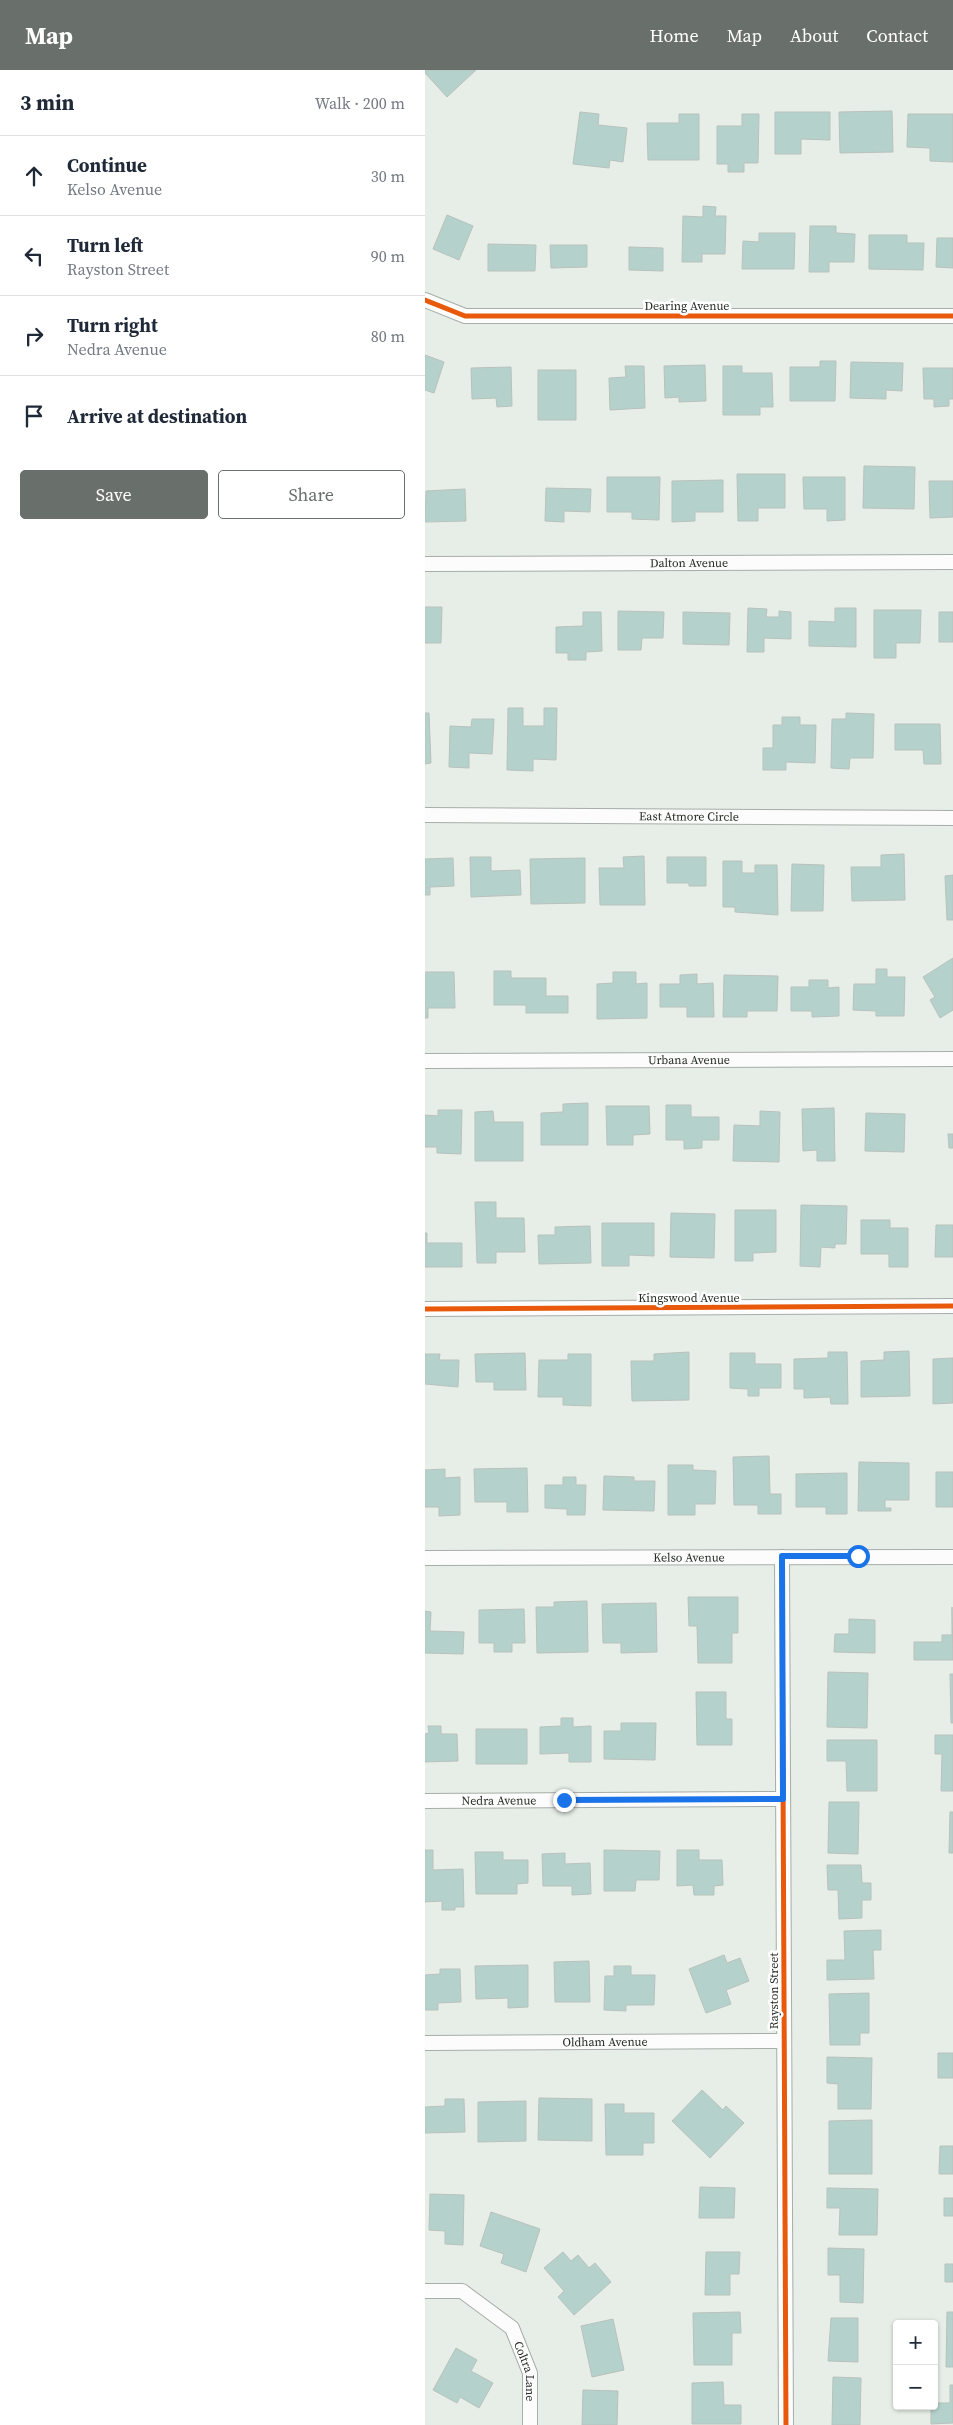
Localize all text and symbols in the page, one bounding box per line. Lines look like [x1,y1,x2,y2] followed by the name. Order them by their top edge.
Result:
[25,19,73,52] text: Map
[650,23,699,48] text: Home
[727,23,762,48] text: Map
[790,23,838,48] text: About
[866,23,928,48] text: Contact
[20,88,75,117] text: 3 min
[315,92,405,114] text: Walk · 200 m
[67,152,147,178] text: Continue
[20,162,48,190] icon: ahead
[371,165,405,187] text: 30 m
[67,178,162,200] text: Kelso Avenue
[67,232,143,258] text: Turn left
[20,242,48,270] icon: left
[371,245,405,267] text: 90 m
[67,258,169,280] text: Rayston Street
[645,298,729,314] street label: Dearing Avenue
[67,312,158,338] text: Turn right
[20,322,48,350] icon: right
[371,325,405,347] text: 80 m
[67,338,167,360] text: Nedra Avenue
[20,402,48,430] icon: arrive
[67,403,247,429] text: Arrive at destination
[20,470,208,519] button: Save
[218,470,405,519] button: Share
[650,555,728,571] street label: Dalton Avenue
[639,808,739,825] street label: East Atmore Circle
[648,1052,730,1068] street label: Urbana Avenue
[638,1290,740,1306] street label: Kingswood Avenue
[847,1545,870,1568] route start
[653,1549,725,1566] street label: Kelso Avenue
[553,1789,576,1812] route end
[461,1792,537,1809] street label: Nedra Avenue
[766,1953,782,2029] street label: Rayston Street
[562,2034,648,2050] street label: Oldham Avenue
[893,2320,938,2410] map controls
[893,2320,938,2365] button: +
[510,2339,538,2401] street label: Coltra Lane
[893,2365,938,2410] button: −

